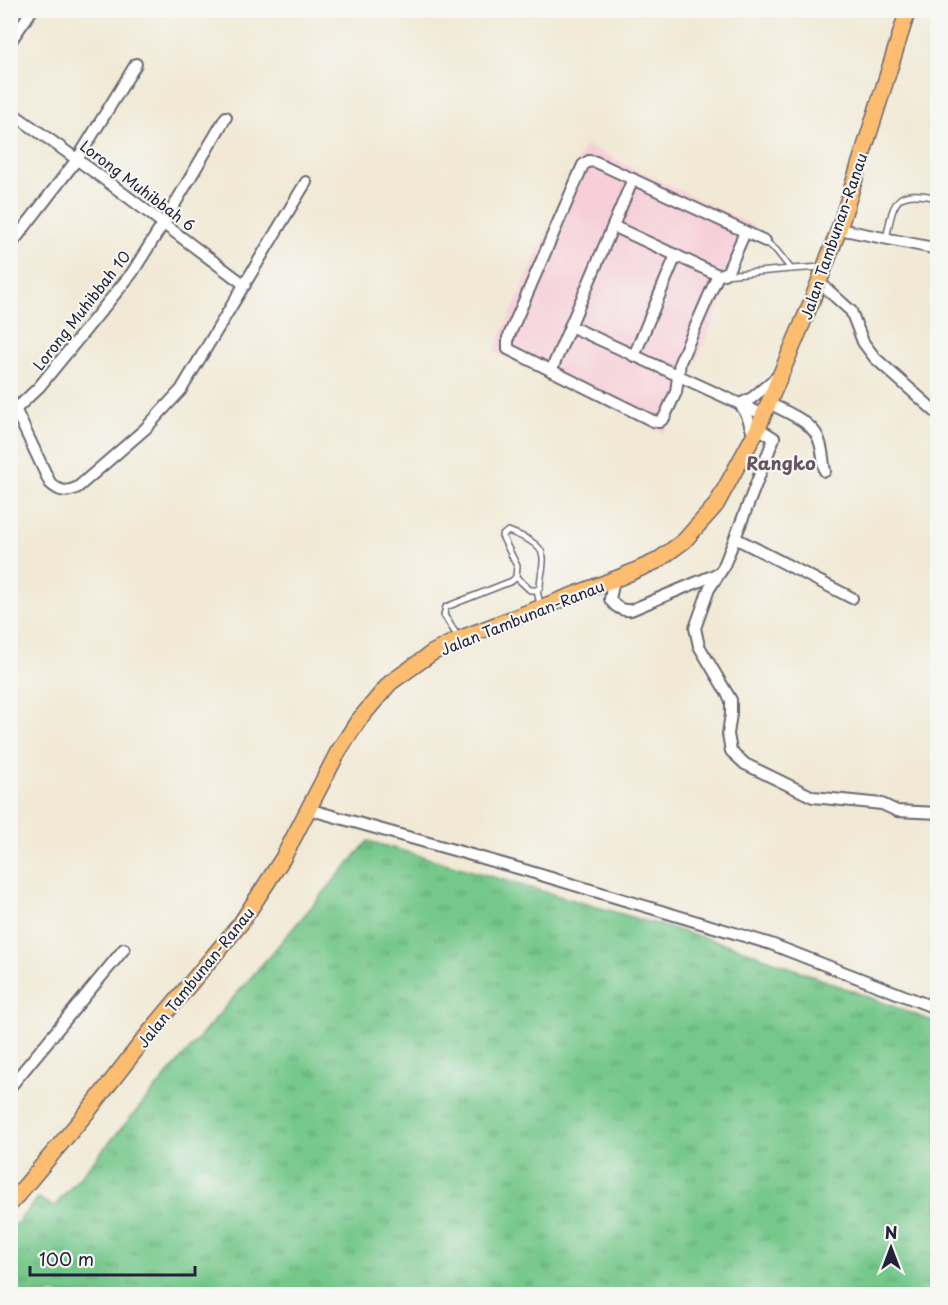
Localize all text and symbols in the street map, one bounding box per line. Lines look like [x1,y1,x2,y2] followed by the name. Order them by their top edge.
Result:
[76,134,200,236] street label: Lorong Muhibbah 6
[794,150,872,322] street label: Jalan Tambunan-Ranau
[27,245,135,375] street label: Lorong Muhibbah 10
[746,449,816,476] district label: Rangko
[437,574,607,660] street label: Jalan Tambunan-Ranau
[131,902,259,1052] street label: Jalan Tambunan-Ranau
[861,1218,921,1278] north arrow
[885,1220,897,1244] text: N
[30,1239,195,1277] scale bar
[39,1245,94,1272] text: 100 m

